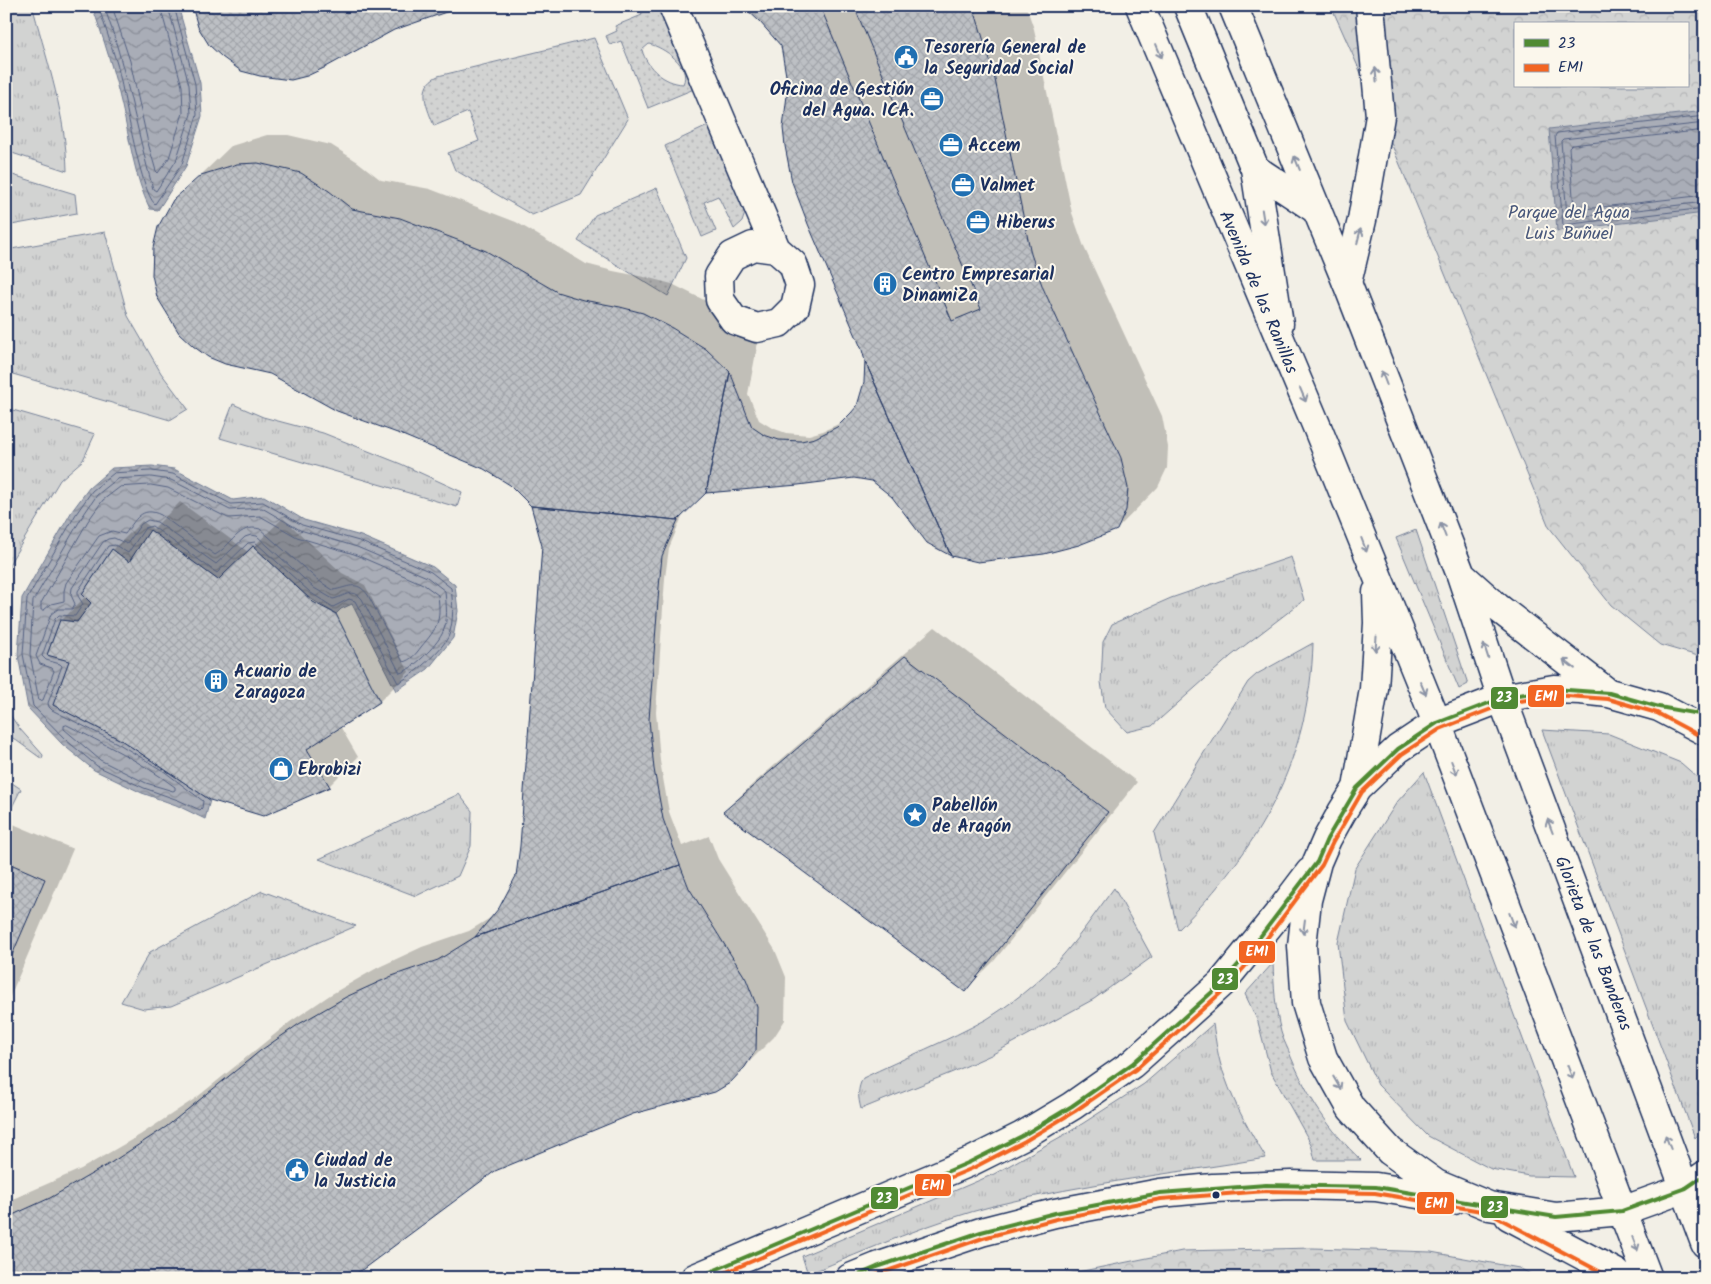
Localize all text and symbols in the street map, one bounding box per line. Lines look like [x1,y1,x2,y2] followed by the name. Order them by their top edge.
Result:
[1514,22,1688,88] legend
[1558,32,1576,56] text: 23
[924,34,1086,84] place label: Tesorería General de la Seguridad Social
[1155,43,1164,58] one-way arrow
[893,44,919,70] public building icon: Tesorería General de la Seguridad Social
[1558,56,1584,80] text: EM1
[1371,68,1381,84] one-way arrow
[770,76,914,126] place label: Oficina de Gestión del Agua. ICA.
[919,86,945,112] office icon: Oficina de Gestión del Agua. ICA.
[938,132,964,158] office icon: Accem
[968,132,1021,161] place label: Accem
[1292,156,1302,171] one-way arrow
[950,172,976,198] office icon: Valmet
[980,172,1036,201] place label: Valmet
[1508,199,1630,249] park label: Parque del Agua Luis Buñuel
[1210,206,1305,379] street label: Avenida de las Ranillas
[1258,208,1268,224] one-way arrow
[965,209,991,235] office icon: Hiberus
[996,209,1056,238] place label: Hiberus
[1354,228,1364,244] one-way arrow
[902,261,1054,311] place label: Centro Empresarial DinamiZa
[872,271,898,297] building icon: Centro Empresarial DinamiZa
[1379,371,1388,387] one-way arrow
[1298,387,1308,402] one-way arrow
[1438,523,1447,538] one-way arrow
[1360,537,1370,552] one-way arrow
[1372,636,1381,652] one-way arrow
[1481,644,1490,660] one-way arrow
[234,658,317,708] place label: Acuario de Zaragoza
[1563,658,1576,669] one-way arrow
[203,668,229,694] building icon: Acuario de Zaragoza
[1418,680,1428,695] one-way arrow
[1527,684,1565,708] line badge: EM1
[1490,686,1519,710] line badge: 23
[1535,686,1558,708] text: EM1
[1496,687,1512,709] text: 23
[268,756,294,782] shop icon: Ebrobizi
[298,756,361,785] place label: Ebrobizi
[1450,760,1459,776] one-way arrow
[932,792,1011,842] place label: Pabellón de Aragón
[902,802,928,828] place icon: Pabellón de Aragón
[1545,819,1554,834] one-way arrow
[1546,852,1639,1035] street label: Glorieta de las Banderas
[1508,912,1517,927] one-way arrow
[1299,919,1309,935] one-way arrow
[1238,940,1276,964] line badge: EM1
[1246,941,1269,963] text: EM1
[1211,967,1239,991] line badge: 23
[1217,969,1233,991] text: 23
[1566,1064,1575,1079] one-way arrow
[1333,1075,1342,1090] one-way arrow
[1663,1135,1672,1150] one-way arrow
[314,1147,396,1197] place label: Ciudad de la Justicia
[284,1157,310,1183] public building icon: Ciudad de la Justicia
[914,1173,952,1197] line badge: EM1
[922,1175,945,1197] text: EM1
[870,1186,899,1210] line badge: 23
[876,1188,892,1210] text: 23
[1211,1190,1221,1200] unlabelled marker
[1416,1191,1455,1215] line badge: EM1
[1425,1193,1448,1215] text: EM1
[1480,1195,1509,1219] line badge: 23
[1487,1197,1503,1219] text: 23
[1631,1236,1640,1251] one-way arrow

